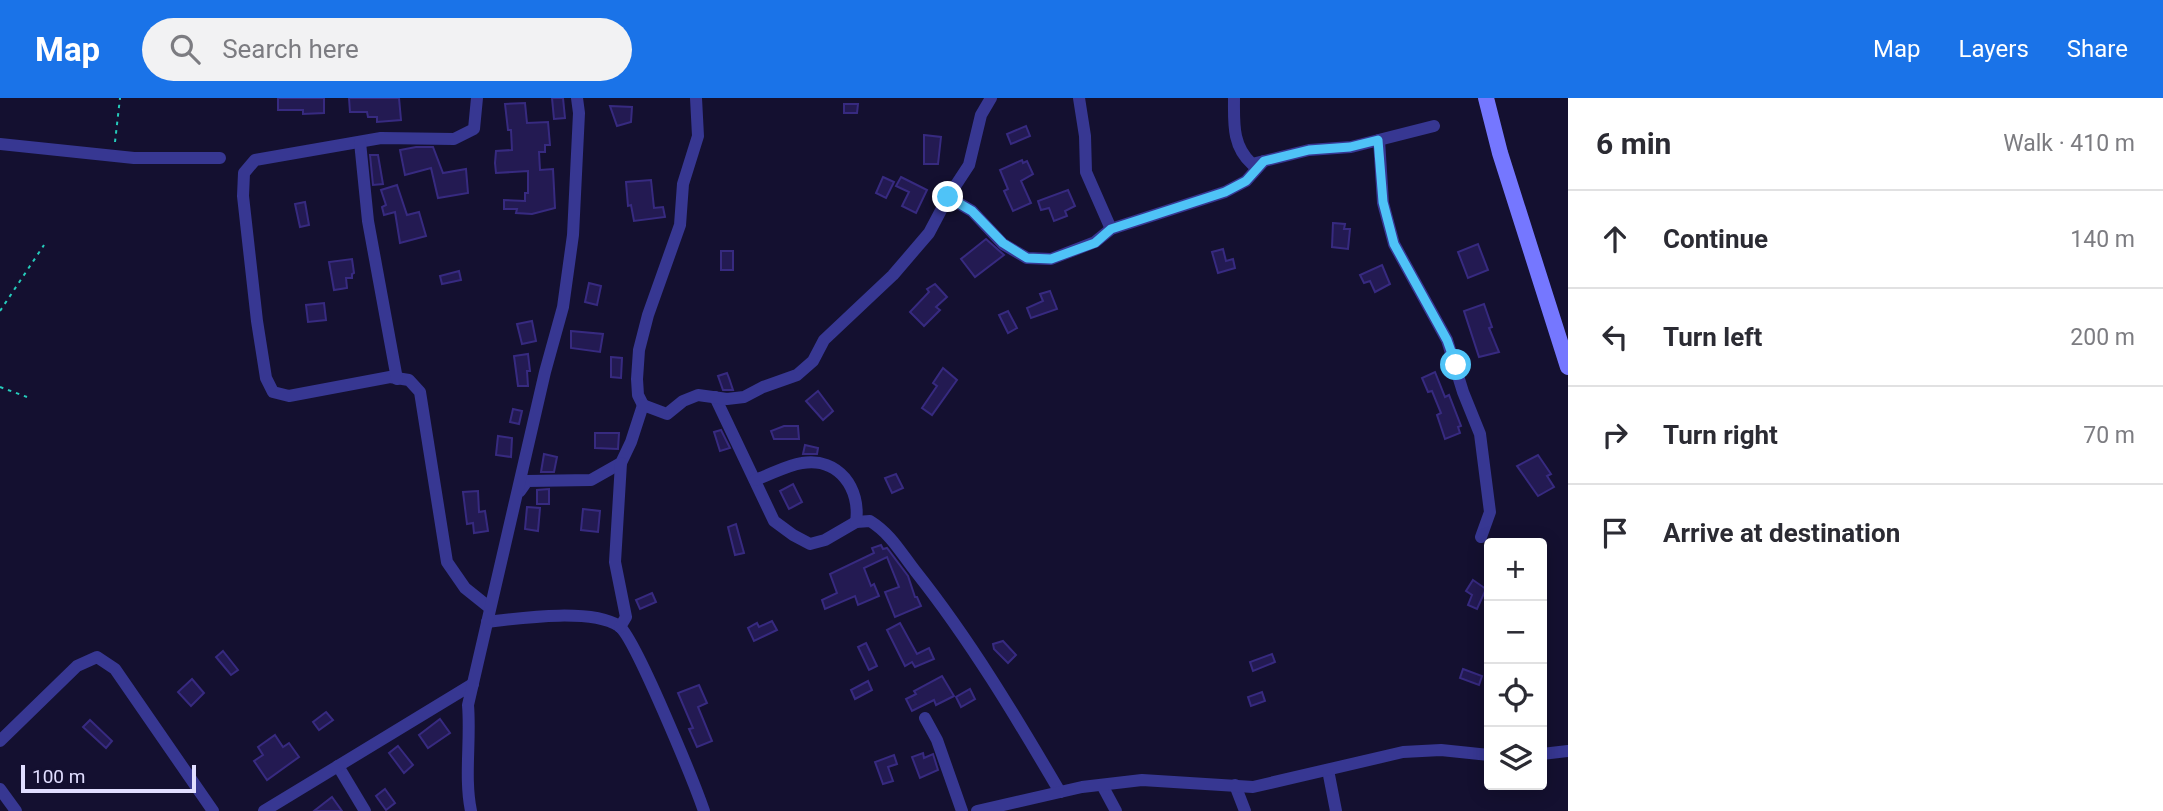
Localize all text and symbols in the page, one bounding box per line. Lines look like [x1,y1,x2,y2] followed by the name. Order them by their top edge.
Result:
[142,18,632,81] search box
[35,30,100,69] text: Map
[166,30,204,68] icon: search
[222,34,359,64] text: Search here
[1873,35,1921,63] text: Map
[1959,35,2029,63] text: Layers
[2067,35,2128,63] text: Share
[1596,126,1671,161] text: 6 min
[2003,130,2135,157] text: Walk · 410 m
[932,181,963,212] route end
[1596,220,1634,258] icon: ahead
[1663,224,1768,254] text: Continue
[2070,226,2135,253] text: 140 m
[1596,318,1634,356] icon: left
[1663,322,1762,352] text: Turn left
[2070,324,2135,351] text: 200 m
[1440,349,1471,380] route start
[1596,416,1634,454] icon: right
[1663,420,1778,450] text: Turn right
[2083,422,2135,449] text: 70 m
[1596,514,1634,552] icon: arrive
[1663,518,1900,548] text: Arrive at destination
[1484,538,1547,790] map controls
[1484,538,1547,601] button: +
[1484,601,1547,664] button: −
[1484,664,1547,727] button: locate
[1484,727,1547,790] button: layers
[21,762,196,794] scale bar
[32,765,85,788] text: 100 m

